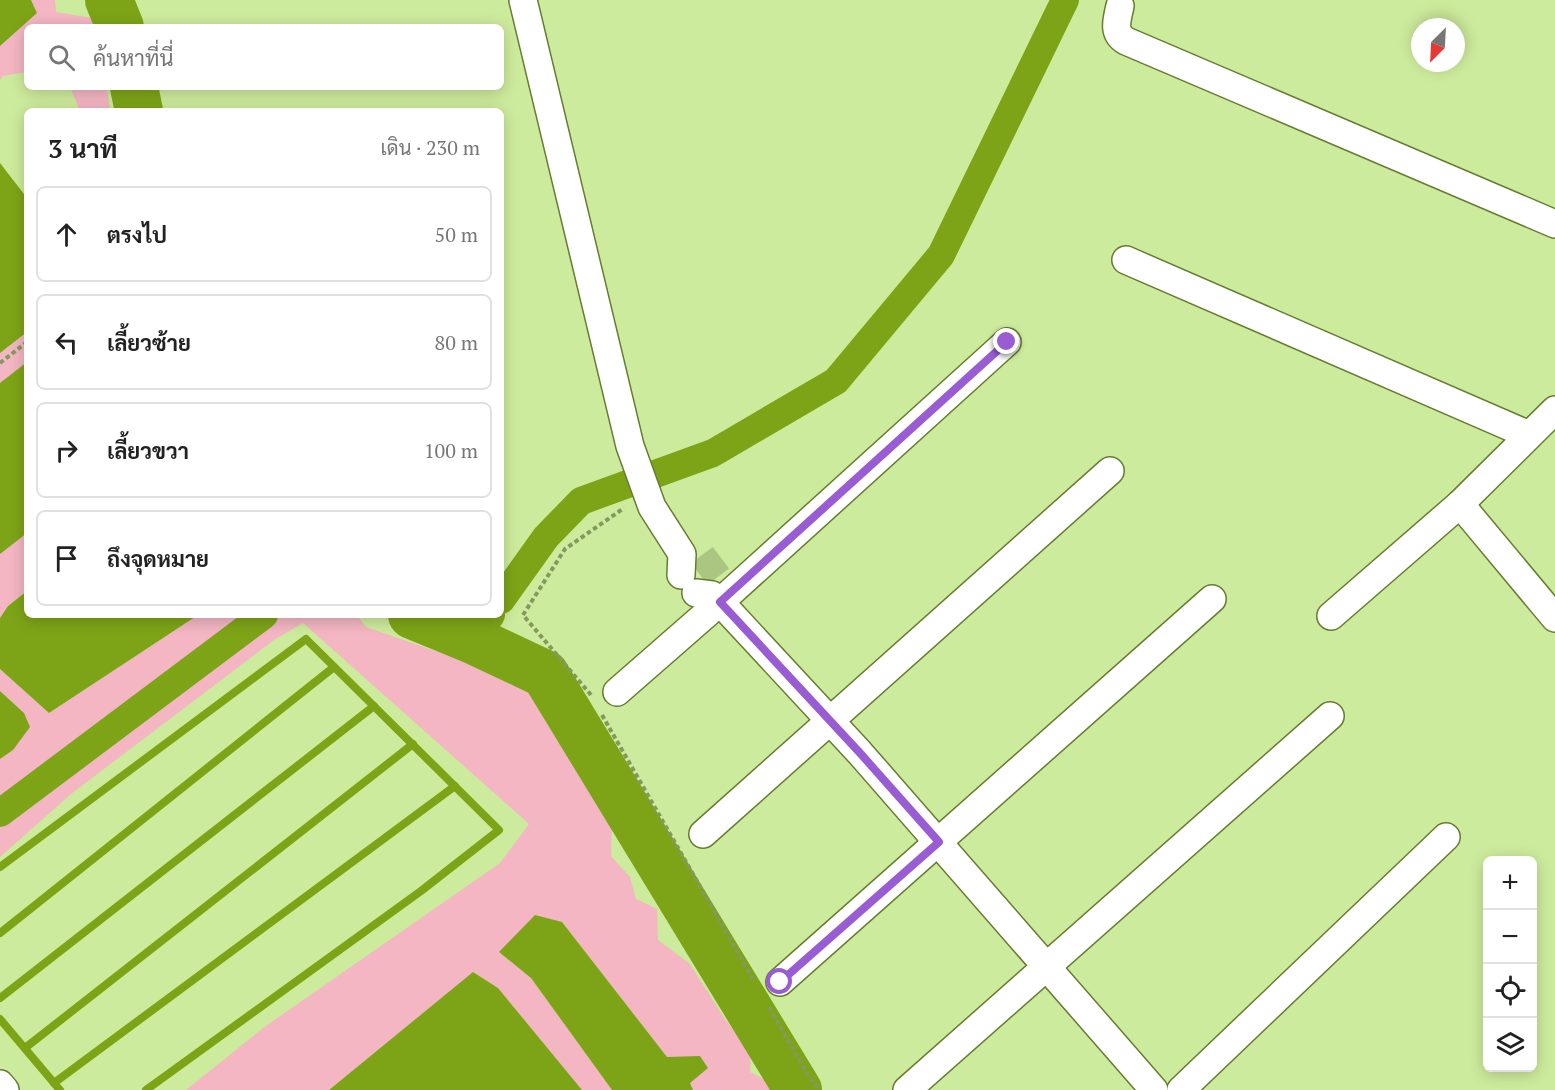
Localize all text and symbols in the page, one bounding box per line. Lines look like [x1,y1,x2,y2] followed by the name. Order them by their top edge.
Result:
[1411,18,1465,72] north arrow
[24,24,504,90] search box
[45,41,78,74] icon: search
[93,43,173,72] text: ค้นหาที่นี่
[48,131,118,165] text: 3 นาที
[381,134,480,161] text: เดิน · 230 m
[50,218,83,251] icon: ahead
[107,220,167,249] text: ตรงไป
[435,221,478,248] text: 50 m
[50,326,83,359] icon: left
[107,328,191,357] text: เลี้ยวซ้าย
[993,328,1019,354] route end
[435,329,478,356] text: 80 m
[50,434,83,467] icon: right
[107,436,189,465] text: เลี้ยวขวา
[424,437,478,464] text: 100 m
[50,542,83,575] icon: arrive
[107,544,209,573] text: ถึงจุดหมาย
[1483,856,1537,1072] map controls
[1483,856,1537,910] button: +
[1483,910,1537,964] button: −
[1483,964,1537,1018] button: locate
[766,968,792,994] route start
[1483,1018,1537,1072] button: layers

